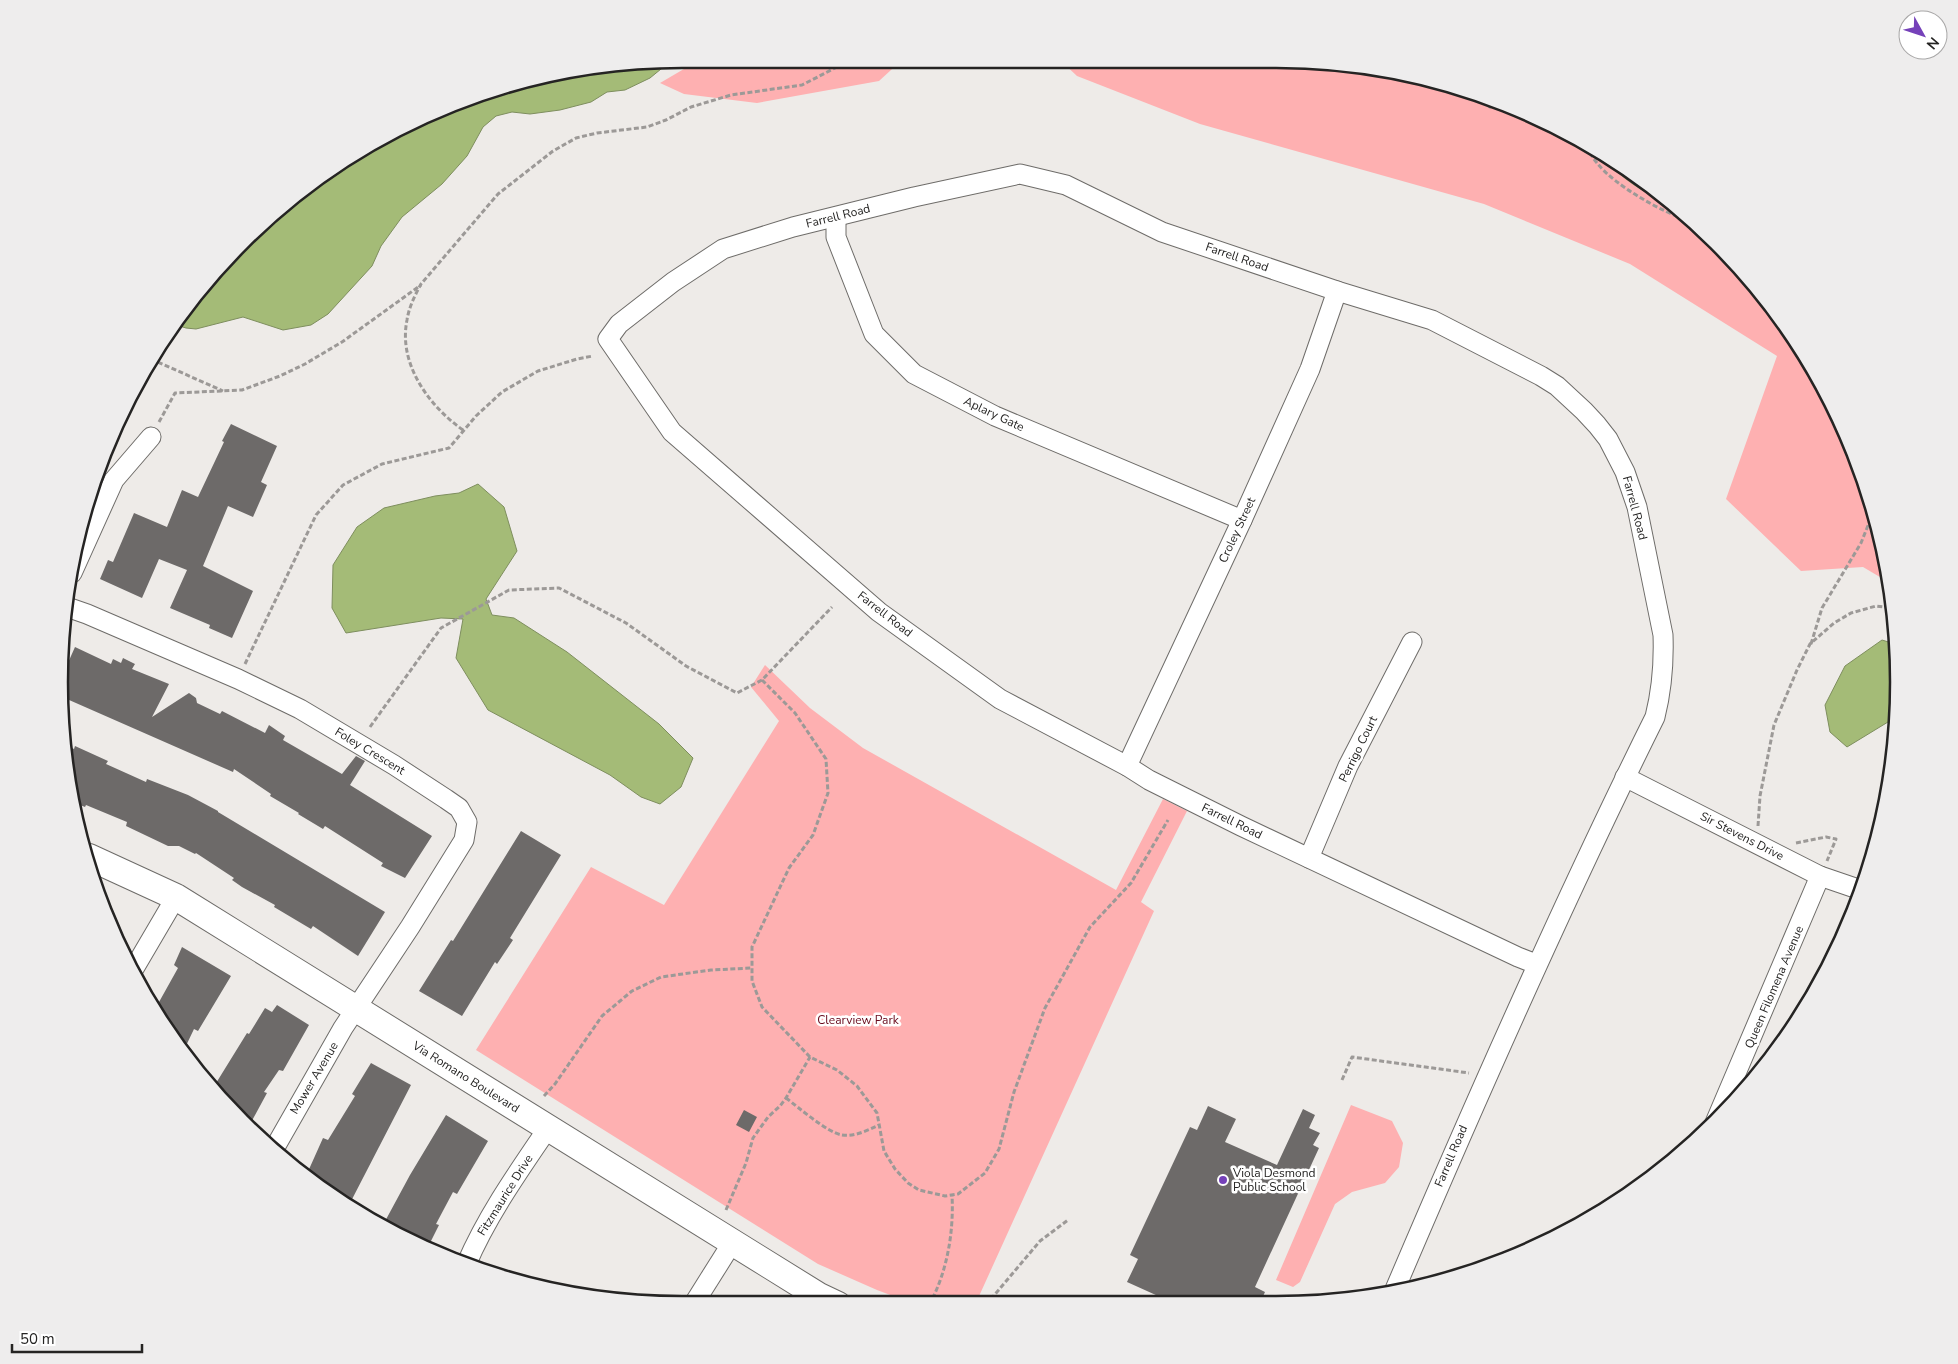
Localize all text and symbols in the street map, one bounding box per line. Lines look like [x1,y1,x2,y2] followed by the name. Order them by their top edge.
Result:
[1898,10,1948,60] north arrow
[1922,33,1943,53] text: N
[804,200,872,232] street label: Farrell Road
[1203,239,1271,275] street label: Farrell Road
[961,393,1027,435] street label: Aplary Gate
[1619,474,1651,542] street label: Farrell Road
[1215,494,1260,565] street label: Croley Street
[854,587,916,641] street label: Farrell Road
[1335,713,1381,785] street label: Perrigo Court
[332,724,409,779] street label: Foley Crescent
[1199,799,1265,843] street label: Farrell Road
[1697,808,1787,864] street label: Sir Stevens Drive
[1741,923,1807,1051] street label: Queen Filomena Avenue
[817,1012,900,1028] park label: Clearview Park
[409,1037,522,1116] street label: Via Romano Boulevard
[286,1039,342,1117] street label: Mower Avenue
[1431,1123,1471,1189] street label: Farrell Road
[474,1151,536,1239] street label: Fitzmaurice Drive
[1232,1165,1316,1195] place label: Viola Desmond Public School
[1217,1174,1229,1186] marker: Viola Desmond Public School
[12,1322,142,1354] scale bar
[20,1329,55,1349] text: 50 m

